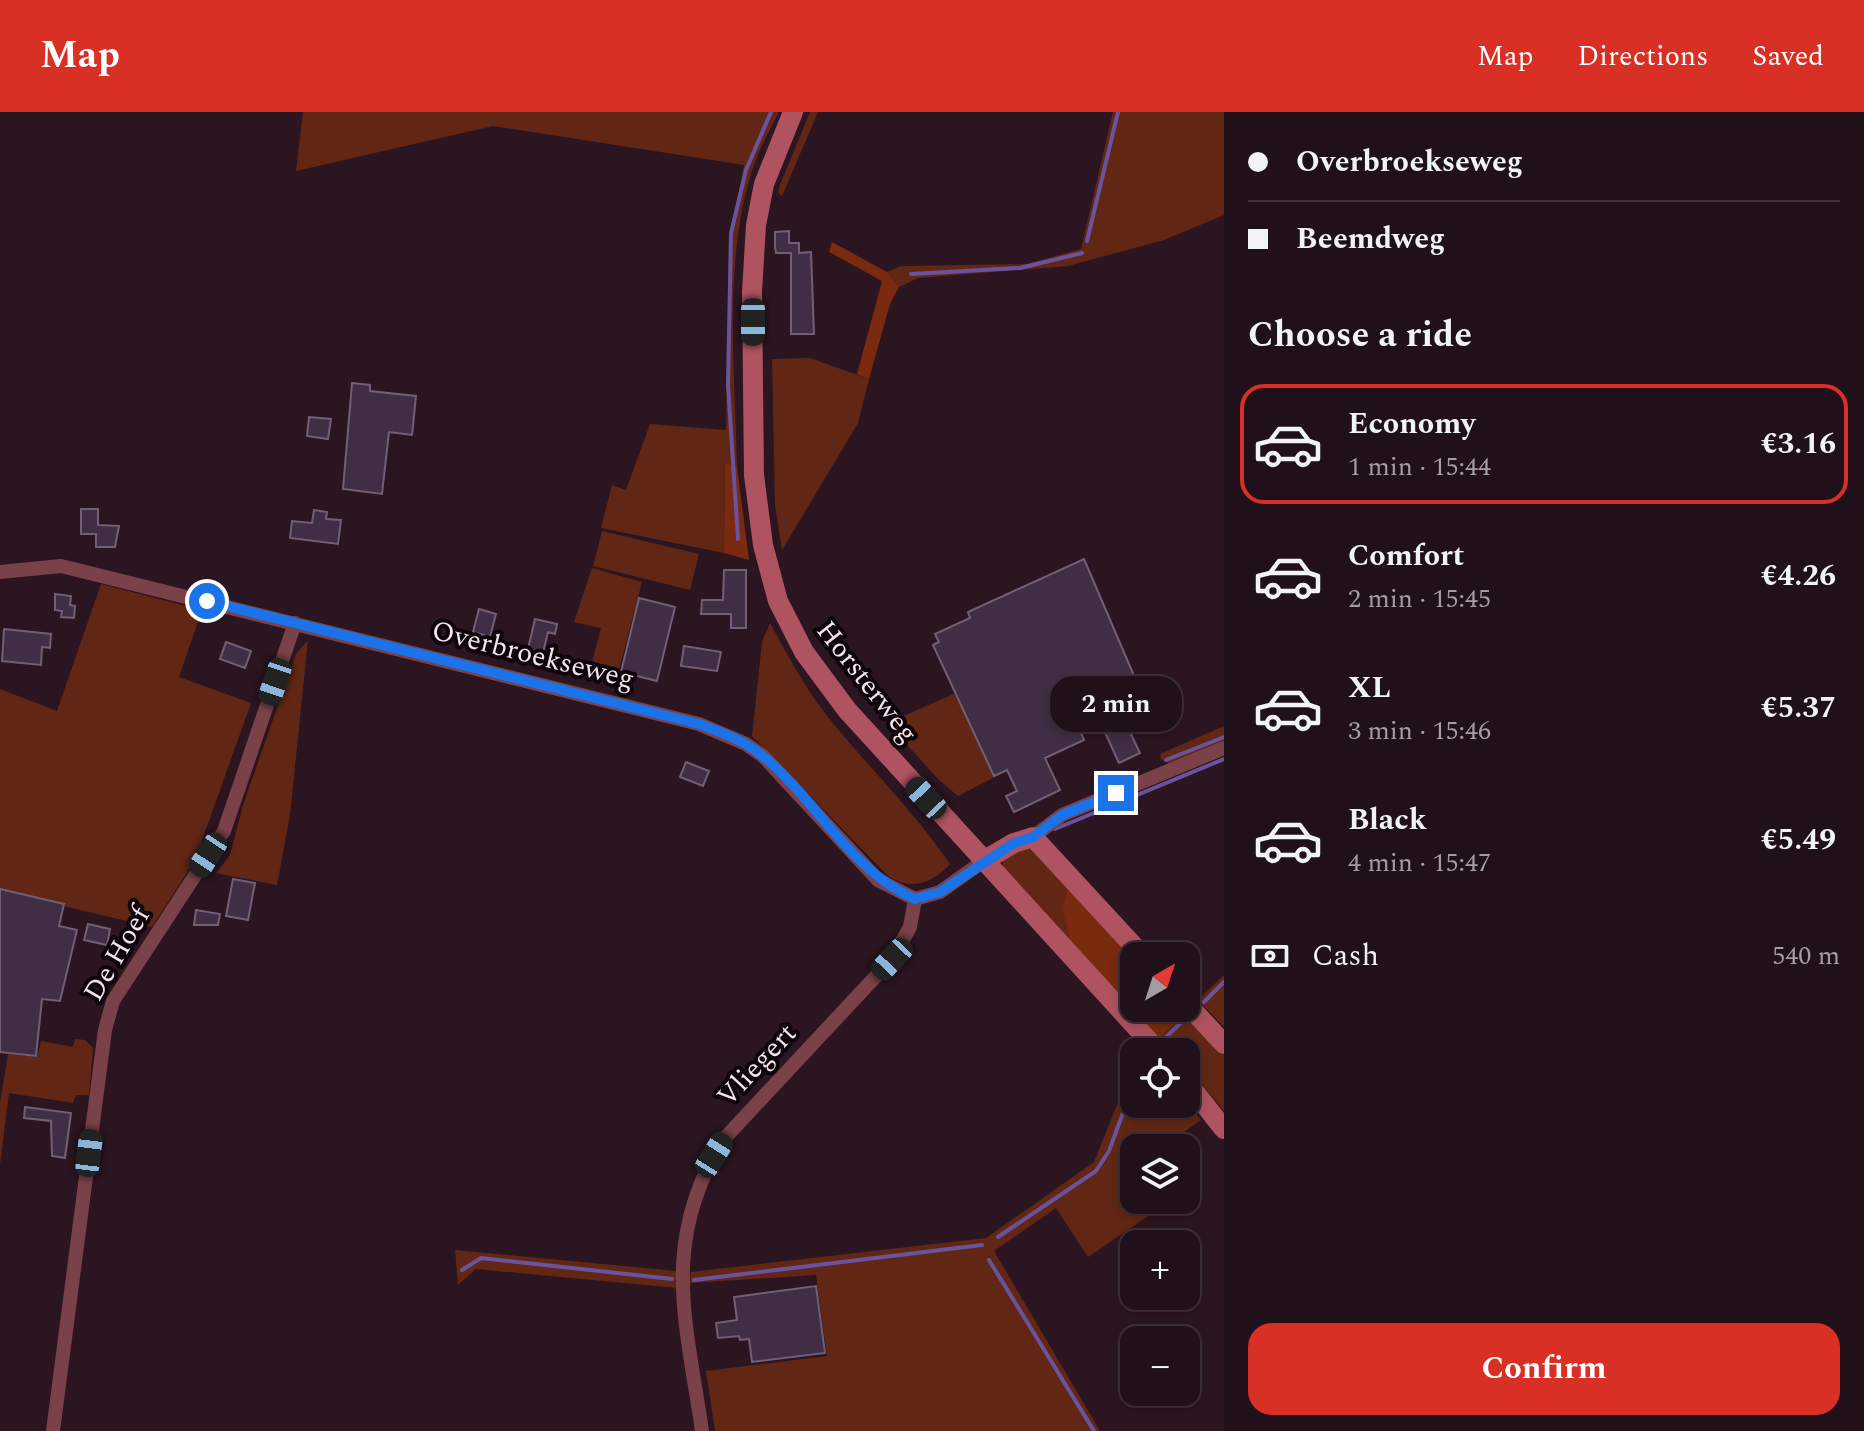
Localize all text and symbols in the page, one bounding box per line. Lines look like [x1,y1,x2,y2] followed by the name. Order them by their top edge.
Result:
[40,27,120,85] text: Map
[1477,35,1534,78] text: Map
[1578,35,1708,78] text: Directions
[1752,35,1824,78] text: Saved
[1296,139,1523,185] text: Overbroekseweg
[1296,216,1445,262] text: Beemdweg
[741,298,765,346] car
[1248,308,1472,363] text: Choose a ride
[1348,401,1475,447] text: Economy
[1252,408,1324,480] icon: car
[1761,421,1836,467] text: €3.16
[1348,447,1491,487] text: 1 min · 15:44
[1348,533,1464,579] text: Comfort
[1252,540,1324,612] icon: car
[1761,553,1836,599] text: €4.26
[1348,579,1491,619] text: 2 min · 15:45
[189,583,225,619] route start
[427,609,639,701] street label: Overbroekseweg
[805,612,929,752] street label: Horsterweg
[256,655,294,709] car
[1348,665,1391,711] text: XL
[1252,672,1324,744] icon: car
[1050,677,1182,733] callout: 2 min
[1081,684,1151,724] text: 2 min
[1761,685,1836,731] text: €5.37
[1348,711,1491,751] text: 3 min · 15:46
[901,772,951,824] car
[1098,775,1134,811] route end
[1348,797,1427,843] text: Black
[1252,804,1324,876] icon: car
[1761,817,1836,863] text: €5.49
[185,828,231,882] car
[1348,843,1491,883] text: 4 min · 15:47
[73,896,163,1009] street label: De Hoef
[867,933,917,985] car
[1312,933,1379,979] text: Cash
[1248,934,1292,978] icon: cash
[1772,936,1840,976] text: 540 m
[1120,942,1200,1022] north arrow
[1120,942,1200,1406] map controls
[707,1013,807,1117] street label: Vliegert
[1120,1038,1200,1118] button: locate
[74,1128,104,1178] car
[691,1128,737,1182] car
[1120,1134,1200,1214] button: layers
[1120,1230,1200,1310] button: +
[1248,1323,1840,1415] button: Confirm
[1120,1326,1200,1406] button: −

